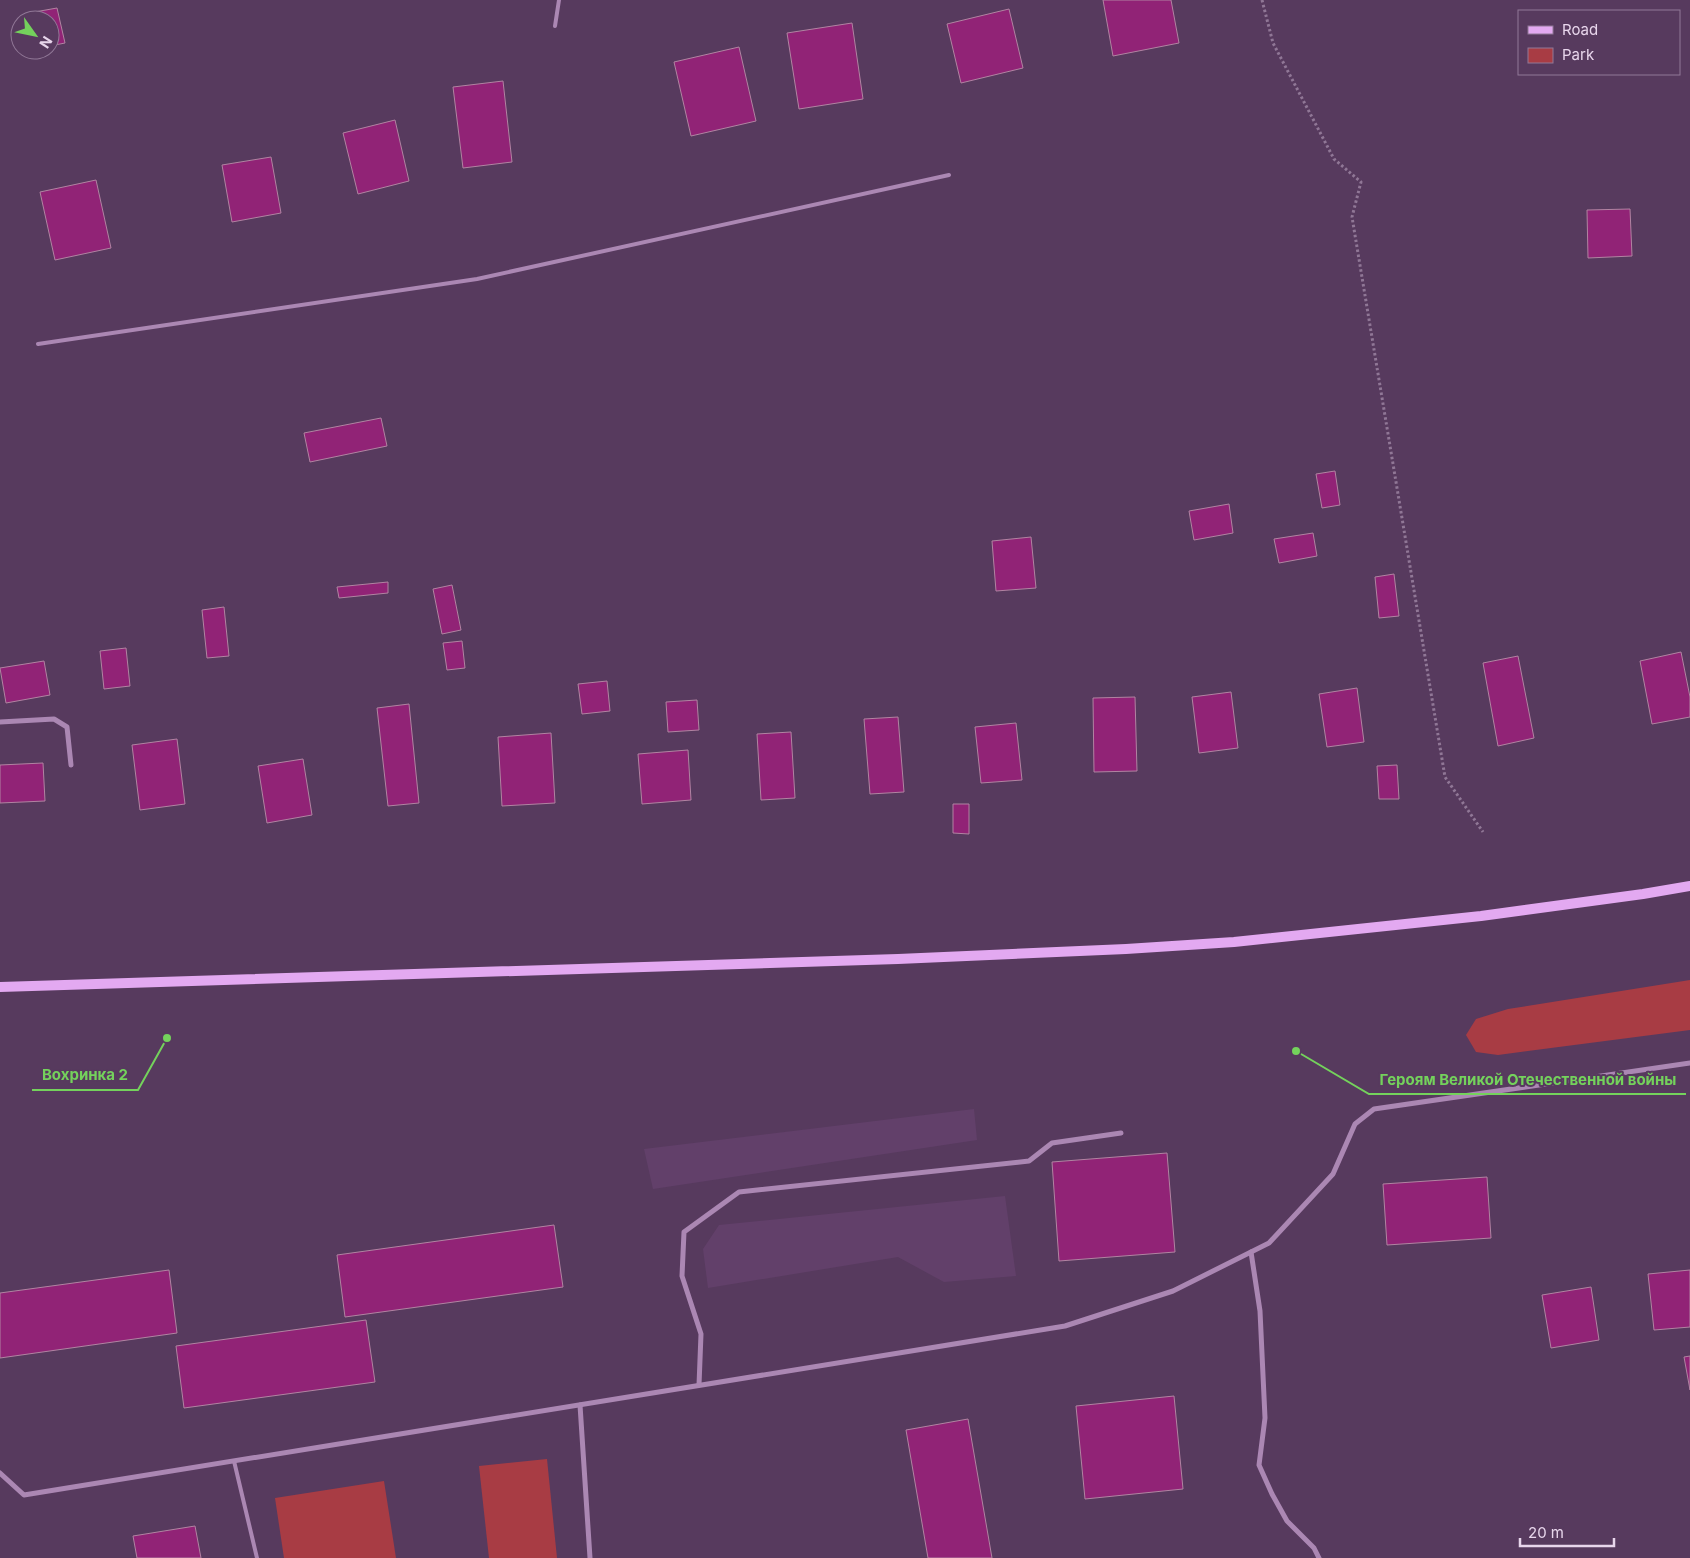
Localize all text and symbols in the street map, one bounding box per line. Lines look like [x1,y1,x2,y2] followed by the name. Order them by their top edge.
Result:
[10,10,60,60] north arrow
[1518,10,1680,75] legend
[1562,20,1598,39] text: Road
[36,33,56,51] text: N
[1562,45,1595,64] text: Park
[32,1060,138,1090] callout: Вохринка 2
[1369,1064,1686,1094] callout: Героям Великой Отечественной войны
[42,1065,128,1084] text: Вохринка 2
[1380,1070,1676,1089] text: Героям Великой Отечественной войны
[1520,1516,1614,1548] scale bar
[1528,1523,1564,1542] text: 20 m

